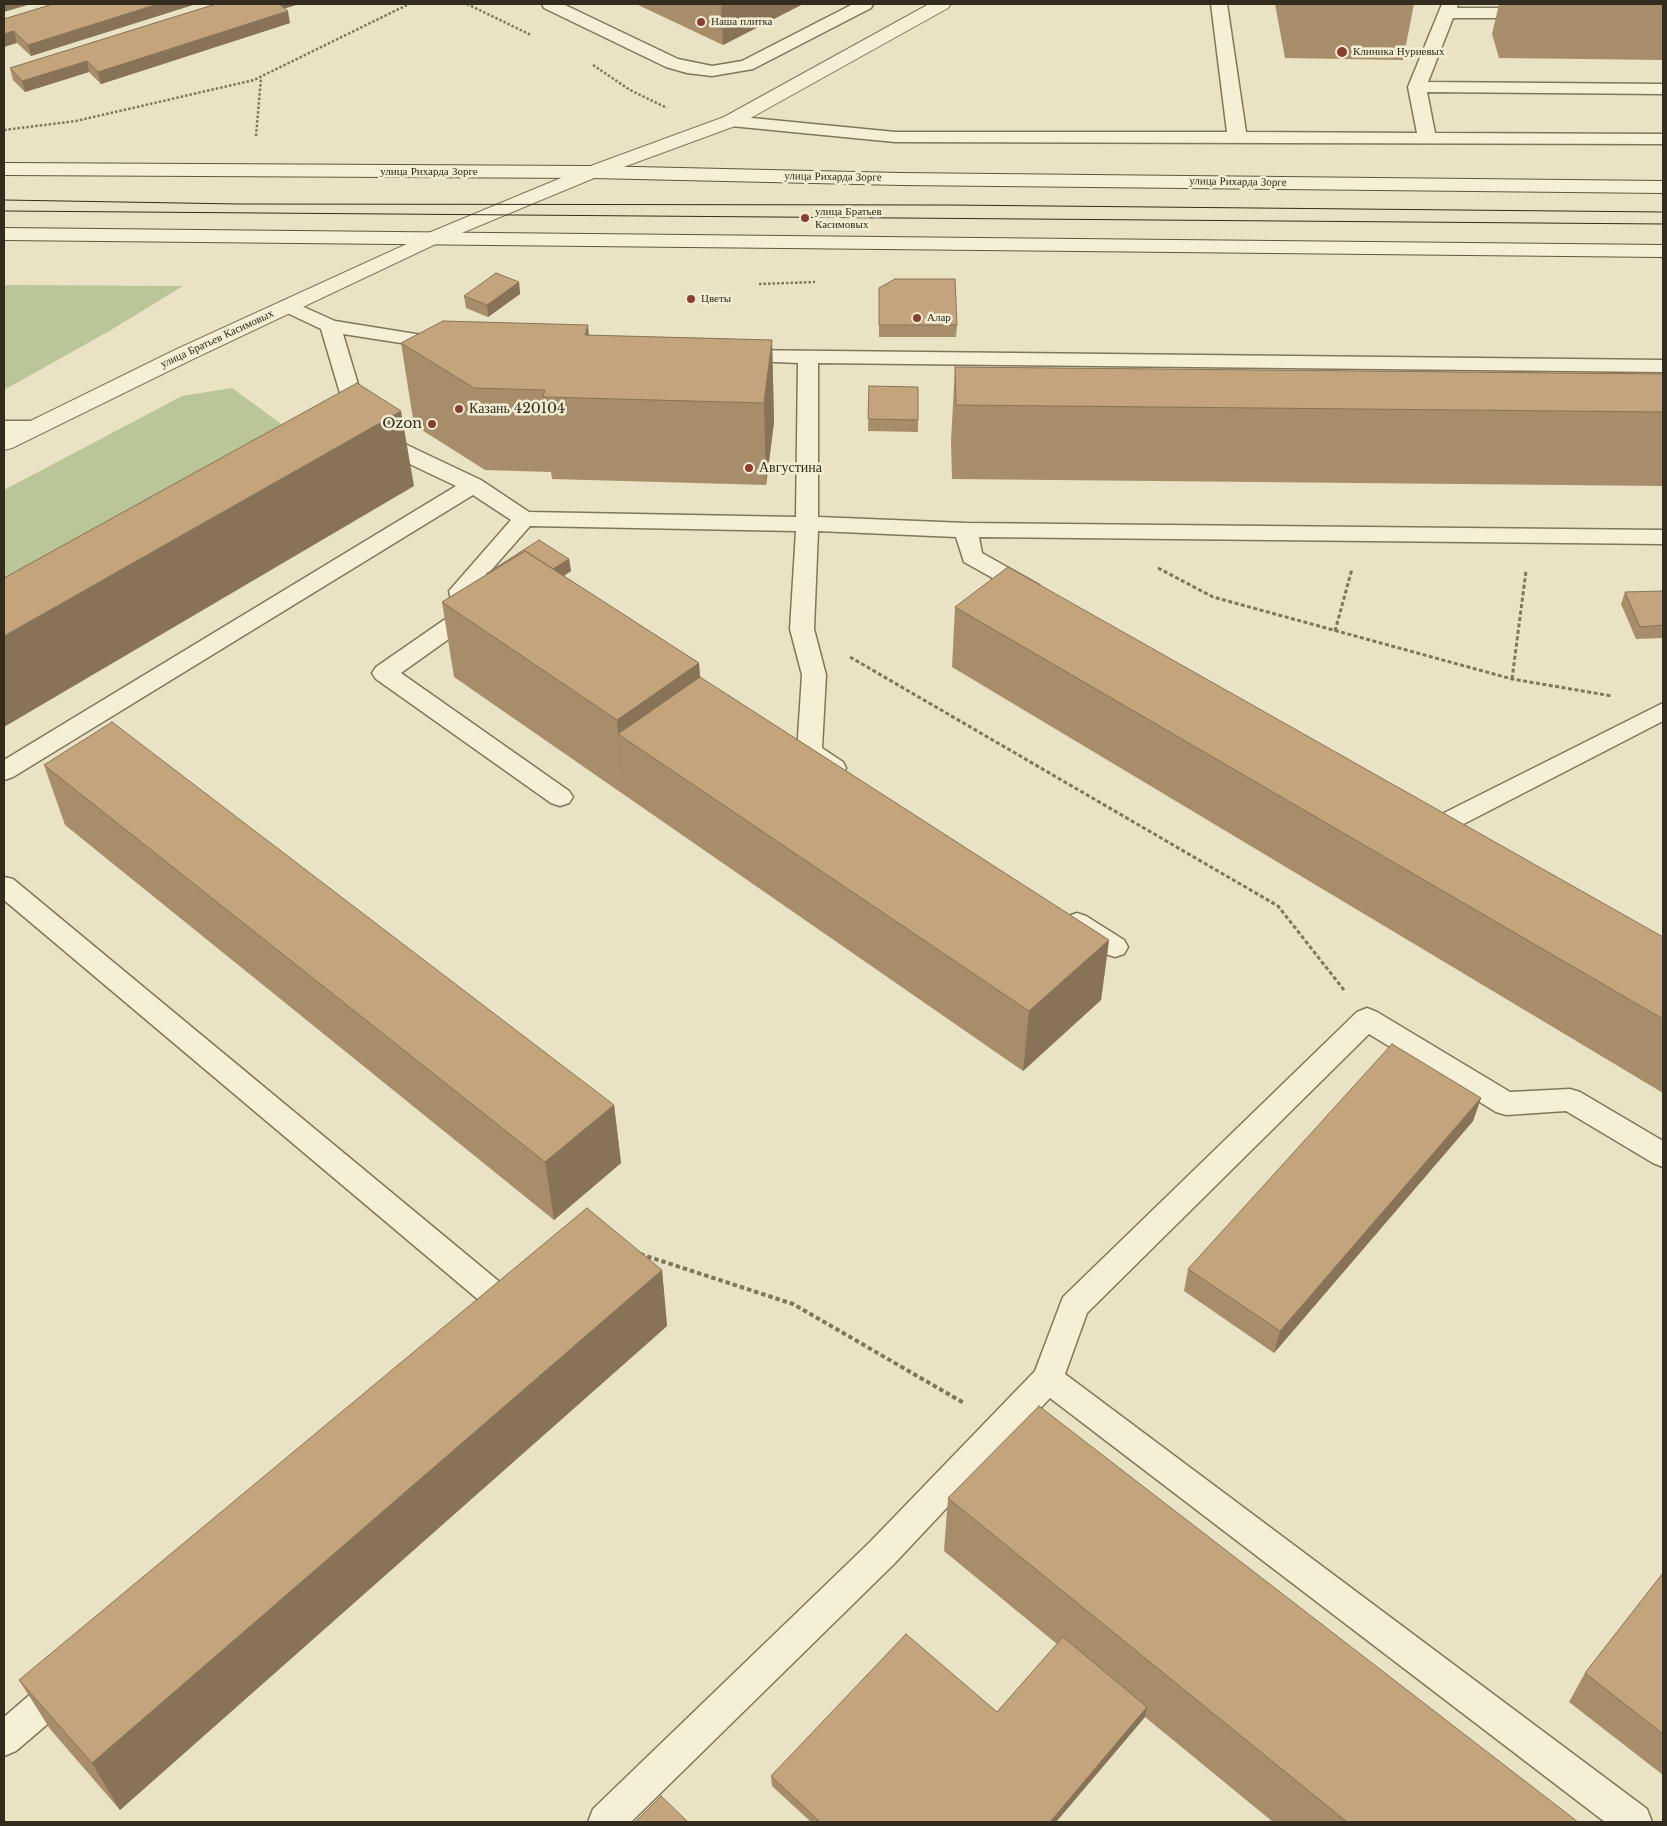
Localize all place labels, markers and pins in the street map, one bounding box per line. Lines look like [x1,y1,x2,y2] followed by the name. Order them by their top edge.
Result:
[711,15,772,29] place label: Наша плитка
[695,16,707,28] marker: Наша плитка
[1335,45,1349,59] marker: Клиника Нуриевых
[1353,45,1445,59] place label: Клиника Нуриевых
[815,205,882,231] place label: улица Братьев Касимовых
[799,212,811,224] marker: улица Братьев Касимовых
[701,292,731,306] place label: Цветы
[685,293,697,305] marker: Цветы
[927,311,951,325] place label: Алар
[911,312,923,324] marker: Алар
[469,401,565,417] place label: Казань 420104
[453,403,465,415] marker: Казань 420104
[382,416,422,432] place label: Ozon
[426,418,438,430] marker: Ozon
[759,460,822,476] place label: Августина
[743,462,755,474] marker: Августина

